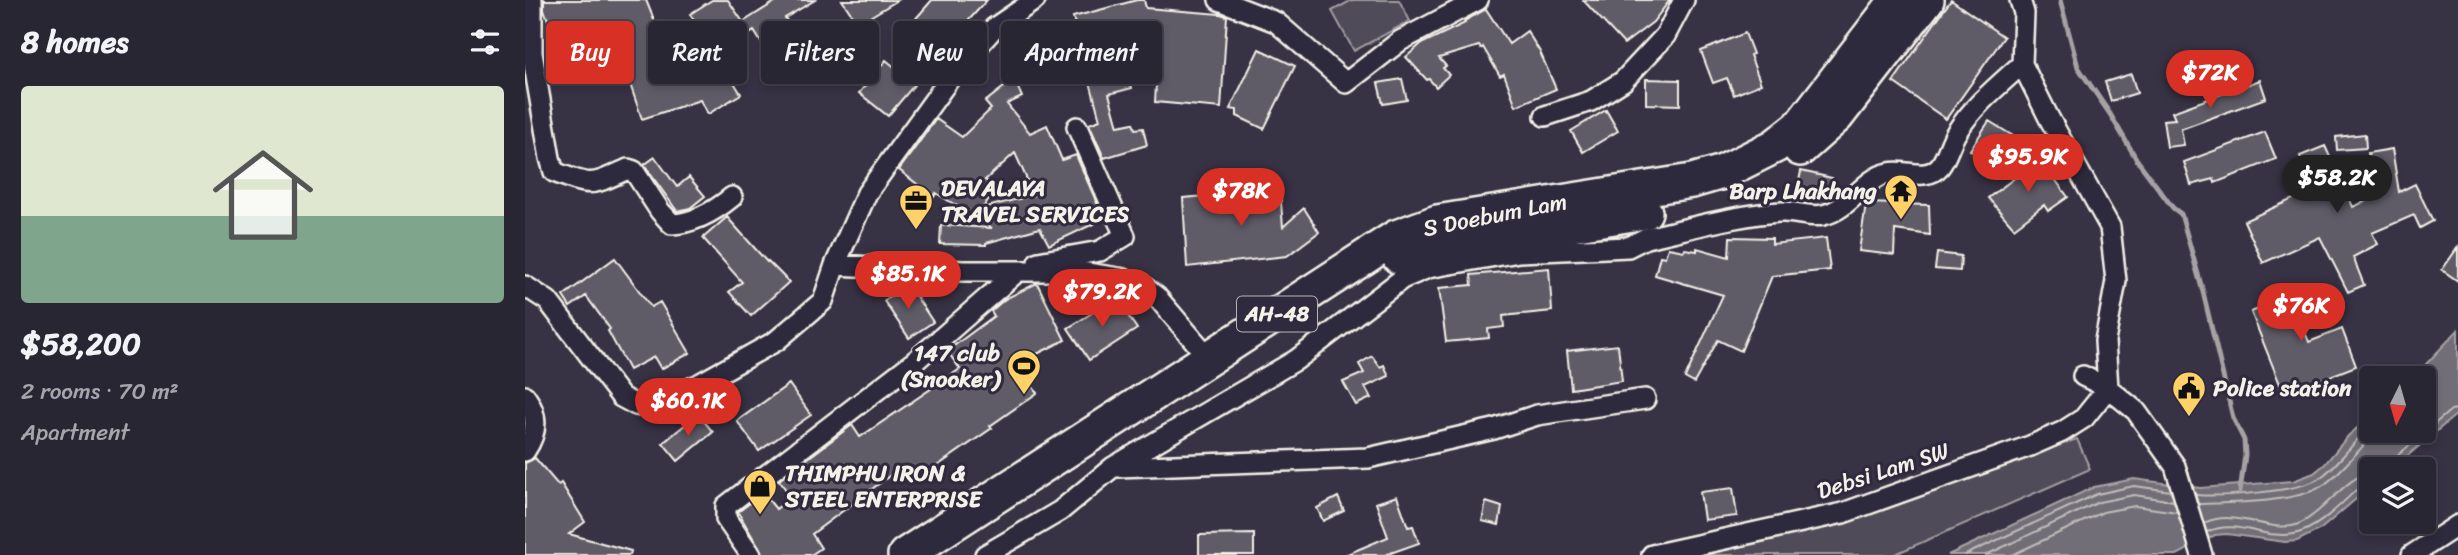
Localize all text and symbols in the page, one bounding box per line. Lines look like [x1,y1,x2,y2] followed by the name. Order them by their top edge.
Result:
[21,15,129,69] text: 8 homes
[546,21,634,84] chip: Buy
[648,21,747,84] chip: Rent
[761,21,879,84] chip: Filters
[893,21,987,84] chip: New
[1001,21,1162,84] chip: Apartment
[466,23,504,61] icon: filters
[2169,50,2251,110] pin: $72K
[2182,52,2238,93] text: $72K
[200,132,326,258] icon: home
[1971,134,2085,194] pin: $95.9K
[1989,136,2067,177] text: $95.9K
[2280,156,2394,215] pin: $58.2K
[2298,157,2376,198] text: $58.2K
[941,168,1130,235] place label: DEVALAYA TRAVEL SERVICES
[1200,168,1282,228] pin: $78K
[1213,170,1269,211] text: $78K
[1729,171,1877,212] place label: Barp Lhakhang
[1882,172,1920,221] temple icon: Barp Lhakhang
[1419,181,1571,249] street label: S Doebum Lam
[897,182,935,231] office icon: DEVALAYA TRAVEL SERVICES
[851,252,965,311] pin: $85.1K
[871,253,945,294] text: $85.1K
[1045,270,1159,329] pin: $79.2K
[1064,271,1140,312] text: $79.2K
[2260,284,2342,343] pin: $76K
[2273,285,2329,326] text: $76K
[1237,296,1317,332] road number: AH-48
[21,317,141,371] text: $58,200
[901,333,1002,400] place label: 147 club (Snooker)
[1005,347,1043,396] sports icon: 147 club (Snooker)
[2359,366,2436,443] north arrow
[2359,366,2436,534] map controls
[2213,368,2352,409] place label: Police station
[2170,369,2208,418] public building icon: Police station
[21,371,179,412] text: 2 rooms · 70 m²
[631,378,745,438] pin: $60.1K
[651,380,725,421] text: $60.1K
[21,412,130,453] text: Apartment
[1812,430,1956,512] street label: Debsi Lam SW
[784,453,983,520] place label: THIMPHU IRON & STEEL ENTERPRISE
[2359,457,2436,534] button: layers
[741,467,779,516] shop icon: THIMPHU IRON & STEEL ENTERPRISE

